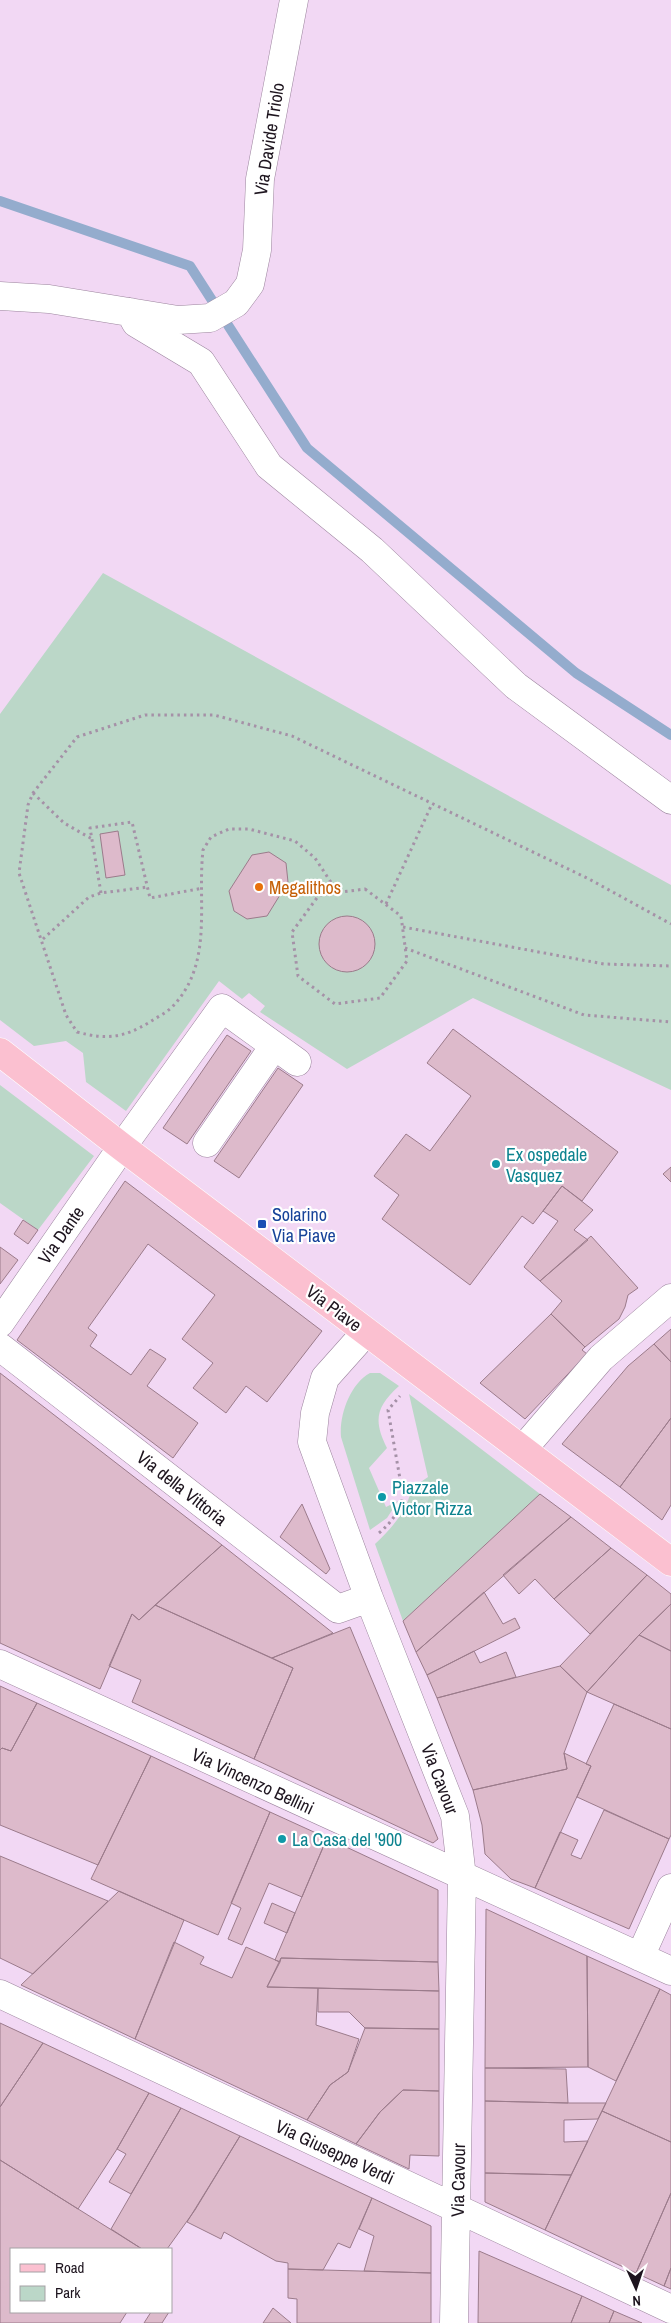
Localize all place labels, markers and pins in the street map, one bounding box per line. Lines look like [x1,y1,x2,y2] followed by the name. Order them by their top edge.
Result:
[269,875,341,900] place label: Megalithos
[253,881,265,893] marker: Megalithos
[506,1142,587,1188] place label: Ex ospedale Vasquez
[490,1158,502,1170] marker: Ex ospedale Vasquez
[272,1202,336,1248] place label: Solarino Via Piave
[256,1218,268,1230] marker: Solarino Via Piave
[392,1475,472,1521] place label: Piazzale Victor Rizza
[376,1491,388,1503] marker: Piazzale Victor Rizza
[292,1827,402,1852] place label: La Casa del '900
[276,1833,288,1845] marker: La Casa del '900

